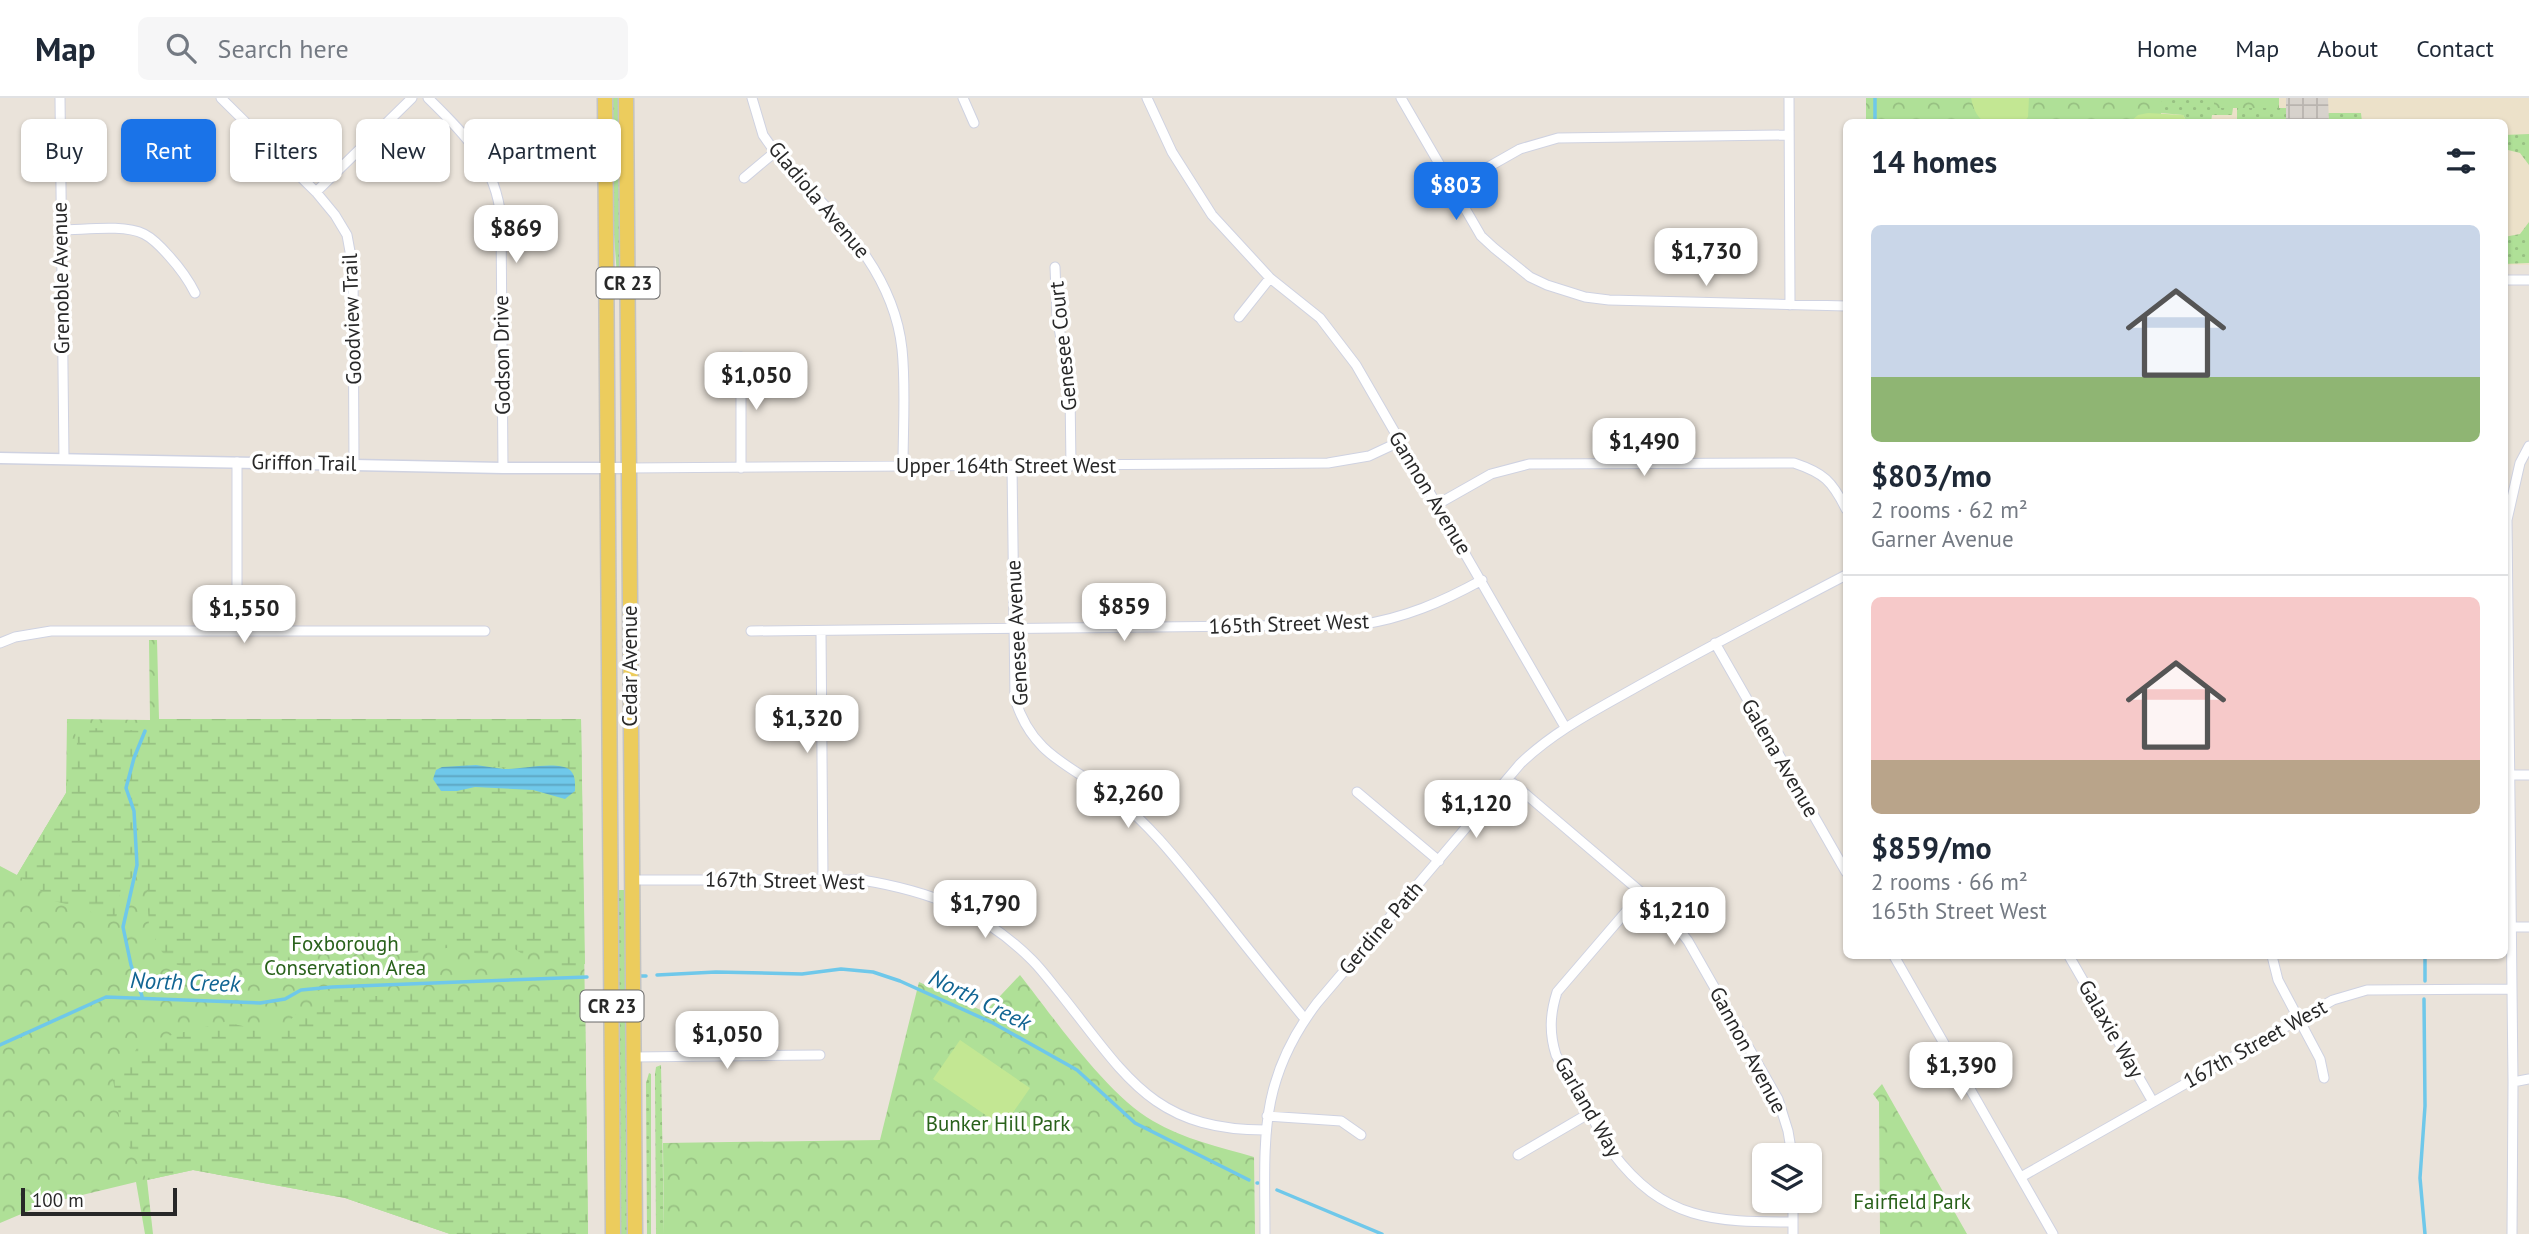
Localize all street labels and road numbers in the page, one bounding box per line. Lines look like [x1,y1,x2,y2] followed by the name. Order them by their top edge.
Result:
[763,136,876,264] street label: Gladiola Avenue
[46,202,75,354] street label: Grenoble Avenue
[336,253,367,385] street label: Goodview Trail
[596,267,660,298] road number: CR 23
[1042,280,1083,412] street label: Genesee Court
[487,295,516,415] street label: Godson Drive
[1383,426,1478,559] street label: Gannon Avenue
[251,448,357,477] street label: Griffon Trail
[896,452,1116,479] street label: Upper 164th Street West
[999,559,1034,707] street label: Genesee Avenue
[616,605,643,727] street label: Cedar Avenue
[1208,607,1370,640] street label: 165th Street West
[1736,694,1825,822] street label: Galena Avenue
[705,866,865,895] street label: 167th Street West
[1333,875,1429,980] street label: Gerdine Path
[2073,975,2150,1083] street label: Galaxie Way
[1704,982,1793,1118] street label: Gannon Avenue
[580,991,644,1022] road number: CR 23
[2178,993,2331,1094] street label: 167th Street West
[1549,1052,1628,1162] street label: Garland Way

